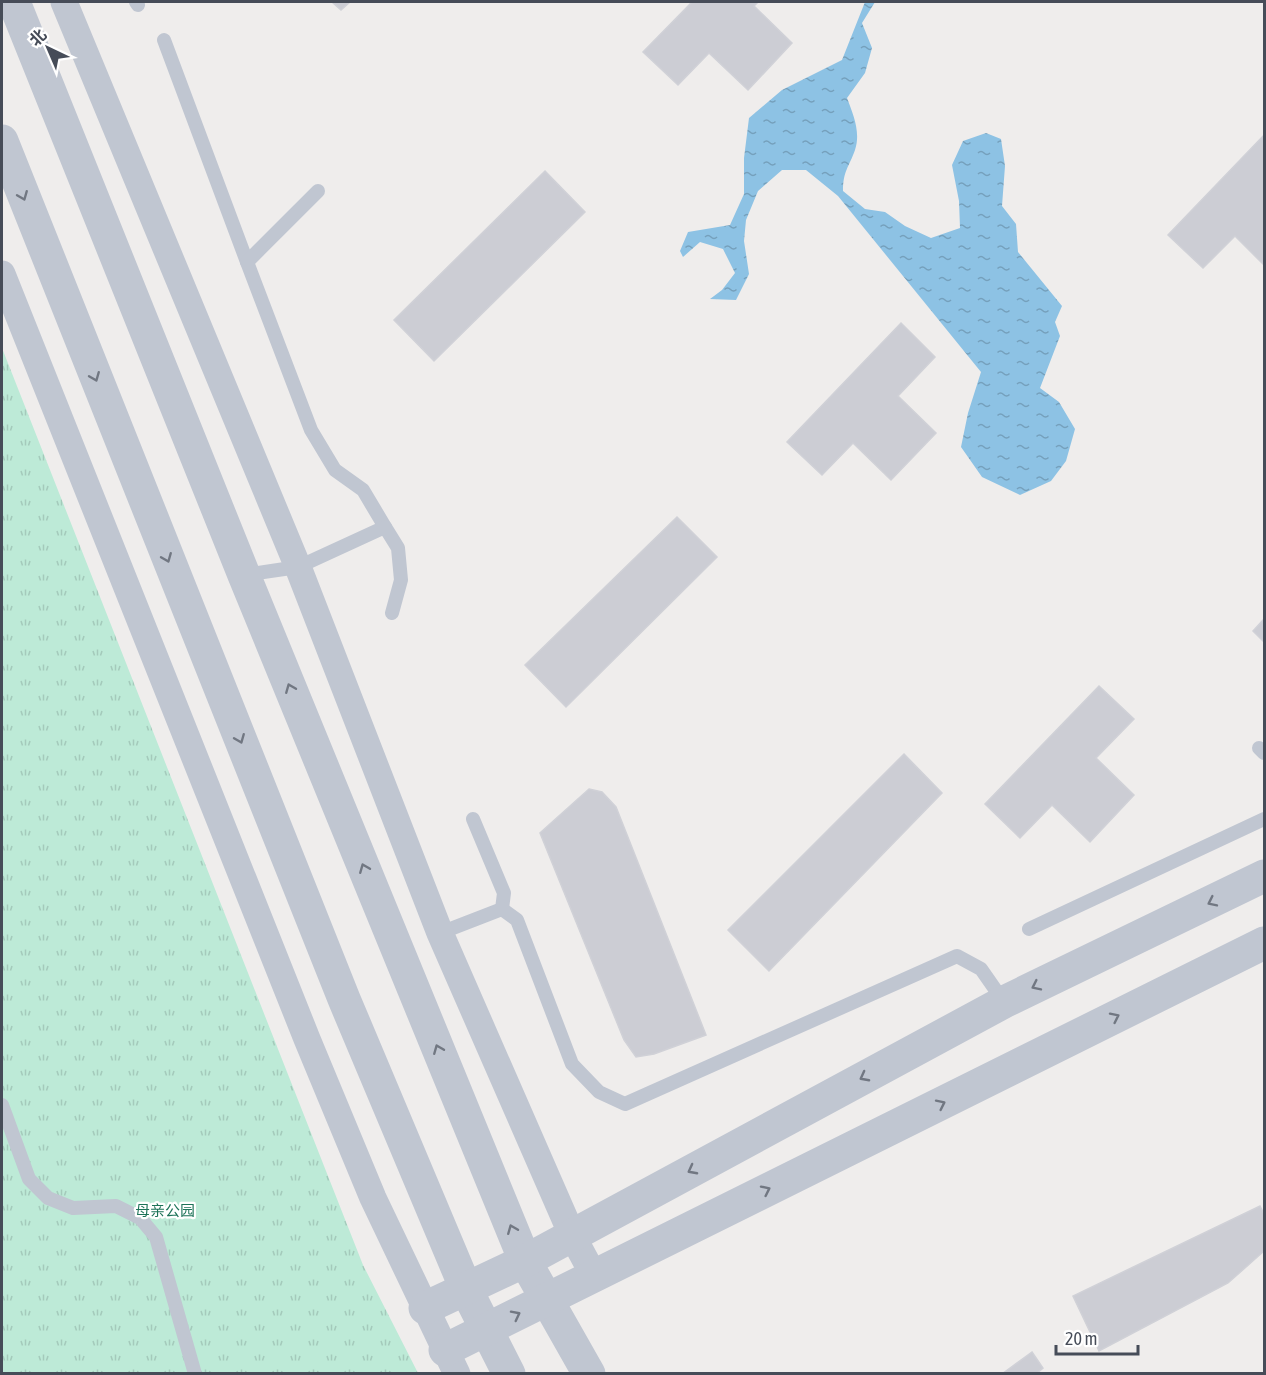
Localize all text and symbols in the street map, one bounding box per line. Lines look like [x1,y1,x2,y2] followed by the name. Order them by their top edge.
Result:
[18,18,78,78] north arrow
[26,25,50,49] text: 北
[16,189,28,200] one-way arrow
[88,371,100,382] one-way arrow
[160,552,172,563] one-way arrow
[285,683,297,694] one-way arrow
[232,733,245,744] one-way arrow
[359,864,371,875] one-way arrow
[1207,894,1218,906] one-way arrow
[1031,979,1042,991] one-way arrow
[1109,1013,1120,1024] one-way arrow
[433,1044,445,1055] one-way arrow
[860,1070,870,1081] one-way arrow
[934,1099,945,1111] one-way arrow
[688,1163,699,1174] one-way arrow
[760,1186,771,1198] one-way arrow
[135,1202,195,1219] park label: 母亲公园
[507,1225,519,1236] one-way arrow
[510,1311,521,1322] one-way arrow
[1056,1318,1138,1356] scale bar
[1065,1328,1097,1349] text: 20 m

